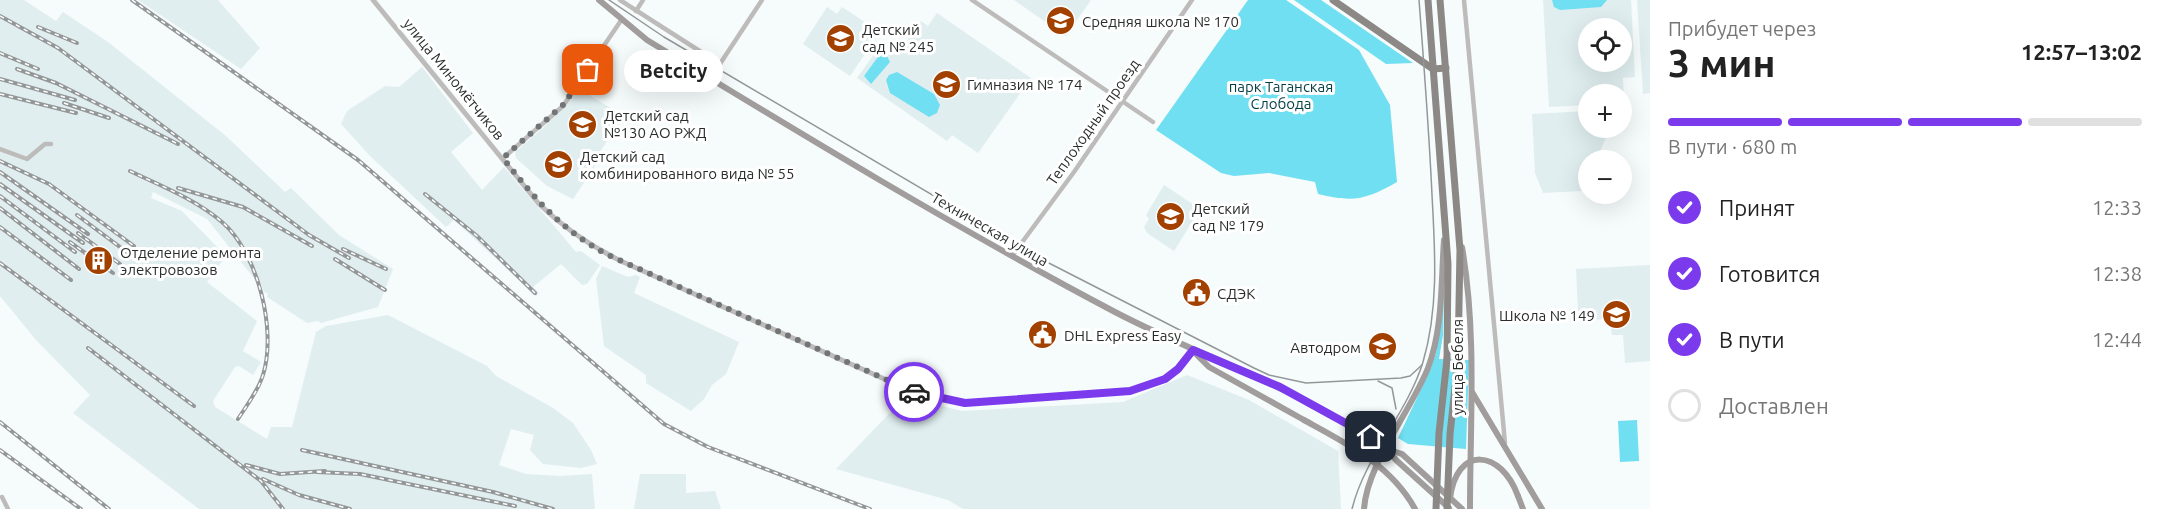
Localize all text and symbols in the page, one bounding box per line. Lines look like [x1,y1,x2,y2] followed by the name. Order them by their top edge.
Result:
[1045,5,1077,37] school or university icon: Средняя школа № 170
[1082,13,1239,30] place label: Средняя школа № 170
[400,15,508,143] street label: улица Миномётчиков
[1668,17,1816,40] text: Прибудет через
[1578,18,1632,204] map controls
[1578,18,1632,72] button: locate
[862,21,934,55] place label: Детский сад № 245
[825,22,857,54] school or university icon: Детский сад № 245
[2021,39,2142,64] text: 12:57–13:02
[1668,41,1776,84] text: 3 мин
[562,44,613,95] pin
[624,49,723,91] callout: Betcity
[571,53,604,86] icon: bag
[1043,56,1143,188] street label: Теплоходный проезд
[640,59,707,82] text: Betcity
[930,68,962,100] school or university icon: Гимназия № 174
[967,76,1082,93] place label: Гимназия № 174
[1229,78,1333,112] park label: парк Таганская Слобода
[1578,84,1632,138] button: +
[604,107,706,141] place label: Детский сад №130 АО РЖД
[567,108,599,140] school or university icon: Детский сад №130 АО РЖД
[1668,135,1797,158] text: В пути · 680 m
[580,148,794,182] place label: Детский сад комбинированного вида № 55
[543,149,575,181] school or university icon: Детский сад комбинированного вида № 55
[1578,150,1632,204] button: −
[928,189,1052,269] street label: Техническая улица
[1668,191,1701,224] icon: check
[1719,195,1795,220] text: Принят
[2092,196,2142,219] text: 12:33
[1192,200,1264,234] place label: Детский сад № 179
[1155,201,1187,233] school or university icon: Детский сад № 179
[120,244,261,278] place label: Отделение ремонта электровозов
[83,245,115,277] building icon: Отделение ремонта электровозов
[1668,257,1701,290] icon: check
[1719,261,1820,286] text: Готовится
[2092,262,2142,285] text: 12:38
[1180,277,1212,309] public building icon: СДЭК
[1217,285,1255,302] place label: СДЭК
[1600,299,1632,331] school or university icon: Школа № 149
[1499,307,1595,324] place label: Школа № 149
[1027,319,1059,351] public building icon: DHL Express Easy
[1449,319,1466,415] street label: улица Бебеля
[1668,323,1701,356] icon: check
[1064,327,1181,344] place label: DHL Express Easy
[1719,327,1785,352] text: В пути
[2092,328,2142,351] text: 12:44
[1366,331,1398,363] school or university icon: Автодром
[1290,339,1361,356] place label: Автодром
[884,362,944,422] courier
[898,376,931,409] icon: car
[1719,393,1829,418] text: Доставлен
[1345,411,1396,462] pin
[1354,420,1387,453] icon: home

